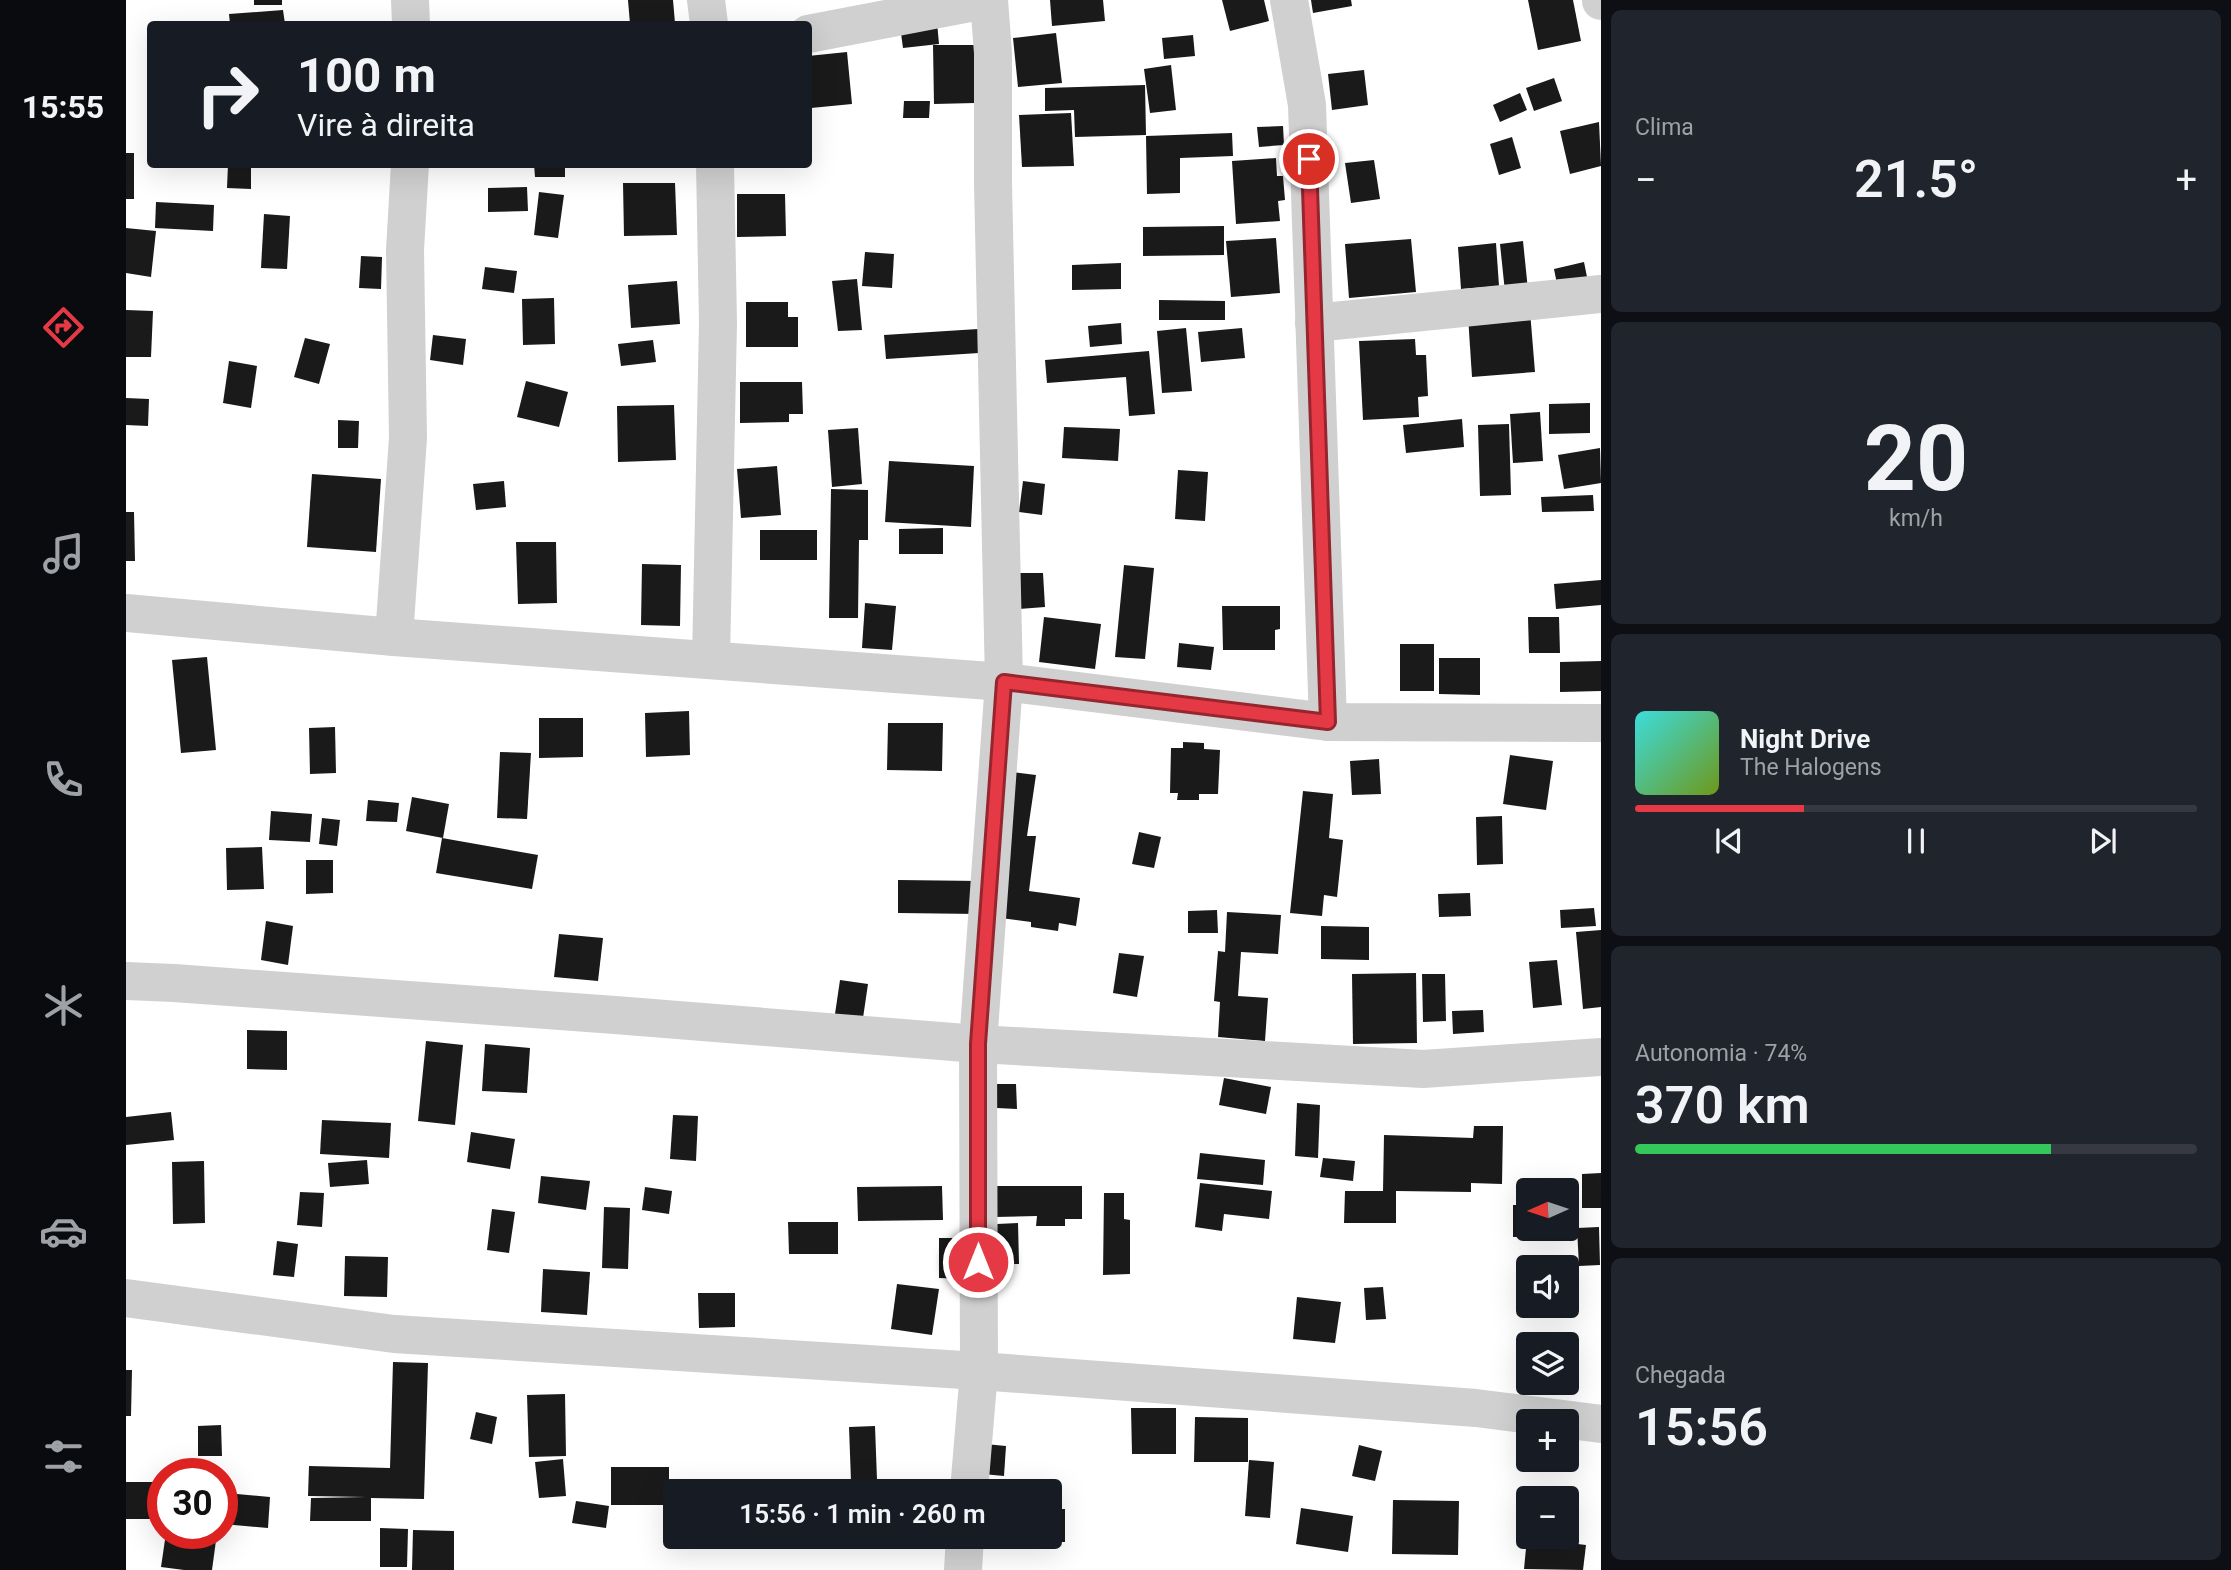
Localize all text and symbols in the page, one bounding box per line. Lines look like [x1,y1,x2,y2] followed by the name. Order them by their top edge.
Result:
[297,47,436,104] text: 100 m
[182,49,273,140] icon: right
[22,88,104,126] text: 15:55
[297,106,475,144] text: Vire à direita
[1635,114,1694,141] text: Clima
[1279,129,1339,189] pin
[1290,140,1328,178] icon: arrive
[1854,149,1978,210] text: 21.5°
[1635,158,1657,202] text: −
[2175,158,2197,202] text: +
[39,303,88,352] icon: directions
[1864,406,1968,512] text: 20
[1889,505,1943,532] text: km/h
[39,529,88,578] icon: music
[1740,724,1870,754] text: Night Drive
[1740,754,1882,781] text: The Halogens
[39,755,88,804] icon: phone
[1710,822,1748,860] icon: previous
[1897,822,1935,860] icon: pause
[2084,822,2122,860] icon: next
[39,981,88,1030] icon: climate
[1635,1040,1807,1067] text: Autonomia · 74%
[1635,1075,1810,1136] text: 370 km
[1516,1178,1578,1241] north arrow
[1516,1178,1579,1549] map controls
[39,1207,88,1256] icon: car
[941,1225,1015,1299] position arrow
[1516,1255,1579,1318] button: sound
[1516,1332,1579,1395] button: layers
[1635,1362,1726,1389] text: Chegada
[1635,1397,1768,1458] text: 15:56
[1516,1409,1579,1472] button: +
[39,1432,88,1481] icon: filters
[147,1458,238,1549] speed limit sign: 30
[1516,1486,1579,1549] button: −
[739,1499,986,1529] text: 15:56 · 1 min · 260 m

